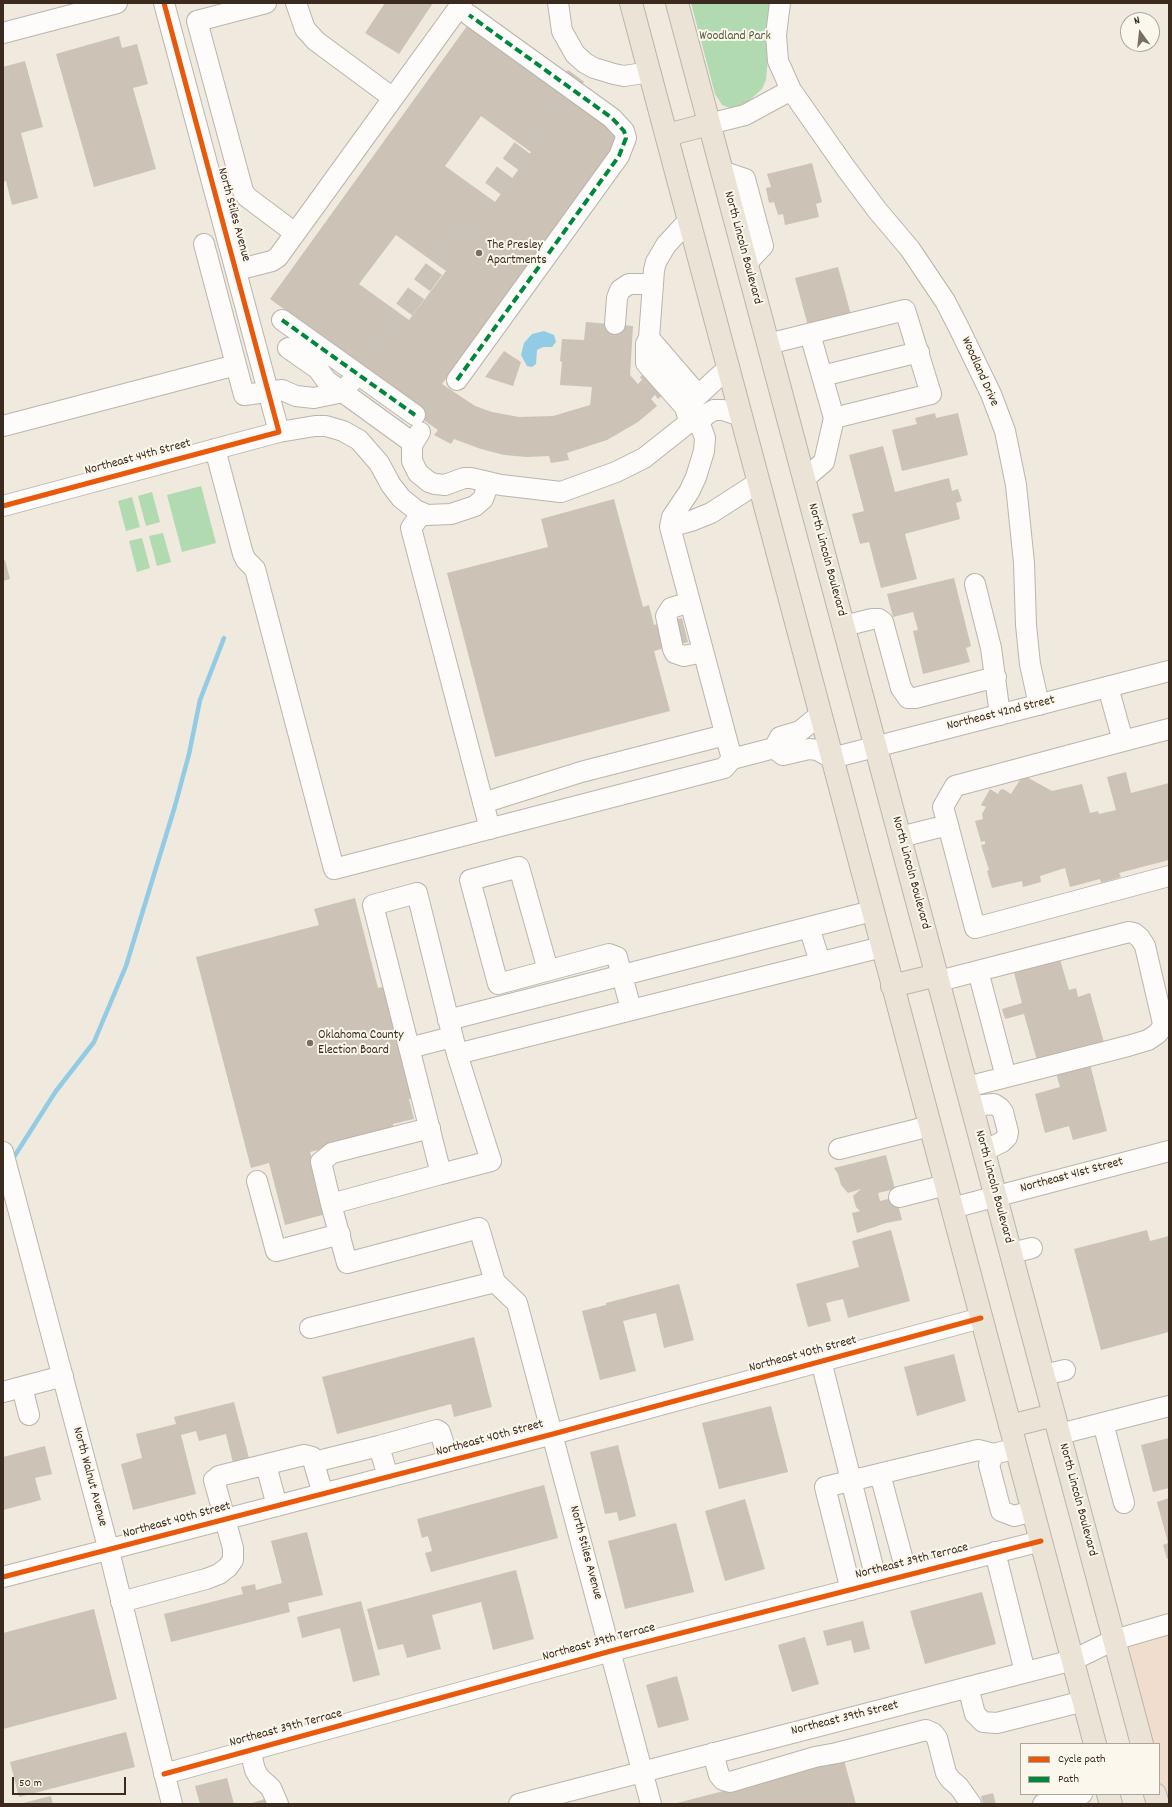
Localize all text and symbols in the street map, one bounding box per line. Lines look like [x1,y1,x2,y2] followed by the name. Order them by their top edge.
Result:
[1120,12,1160,52] north arrow
[1132,13,1142,30] text: N
[699,29,771,45] park label: Woodland Park
[213,166,253,264] street label: North Stiles Avenue
[719,190,765,306] street label: North Lincoln Boulevard
[487,238,547,269] place label: The Presley Apartments
[474,248,484,258] marker: The Presley Apartments
[957,335,1001,409] street label: Woodland Drive
[83,436,193,480] street label: Northeast 44th Street
[803,502,849,618] street label: North Lincoln Boulevard
[945,693,1057,735] street label: Northeast 42nd Street
[887,815,933,931] street label: North Lincoln Boulevard
[318,1028,404,1059] place label: Oklahoma County Election Board
[305,1038,315,1048] marker: Oklahoma County Election Board
[970,1129,1016,1245] street label: North Lincoln Boulevard
[1019,1155,1125,1197] street label: Northeast 41st Street
[748,1333,858,1377] street label: Northeast 40th Street
[435,1417,545,1461] street label: Northeast 40th Street
[68,1426,110,1528] street label: North Walnut Avenue
[1054,1442,1100,1558] street label: North Lincoln Boulevard
[122,1499,232,1543] street label: Northeast 40th Street
[565,1504,605,1602] street label: North Stiles Avenue
[854,1540,970,1584] street label: Northeast 39th Terrace
[541,1620,657,1666] street label: Northeast 39th Terrace
[790,1698,900,1740] street label: Northeast 39th Street
[228,1706,344,1752] street label: Northeast 39th Terrace
[1020,1743,1160,1795] legend
[1058,1751,1106,1768] text: Cycle path
[14,1769,128,1795] scale bar
[1058,1771,1079,1788] text: Path
[19,1775,42,1792] text: 50 m

